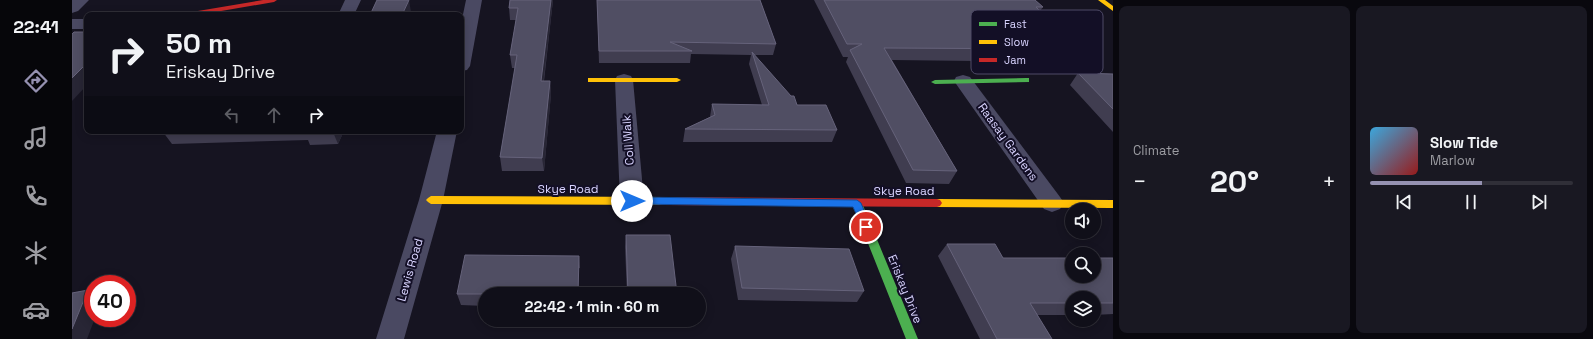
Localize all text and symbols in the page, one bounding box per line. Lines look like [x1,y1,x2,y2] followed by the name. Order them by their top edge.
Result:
[971,10,1103,74] legend
[13,15,59,38] text: 22:41
[1004,17,1027,31] text: Fast
[166,25,232,61] text: 50 m
[100,28,152,80] icon: right
[1004,35,1029,49] text: Slow
[1004,53,1026,67] text: Jam
[166,60,275,83] text: Eriskay Drive
[22,67,50,95] icon: directions
[974,100,1042,184] street label: Raasay Gardens
[221,104,243,126] icon: left
[263,104,285,126] icon: ahead
[305,104,327,126] icon: right
[618,114,638,166] street label: Coll Walk
[22,124,50,152] icon: music
[1430,133,1498,152] text: Slow Tide
[1133,142,1179,159] text: Climate
[1430,152,1475,169] text: Marlow
[1210,162,1259,201] text: 20°
[1133,167,1147,195] text: −
[1322,167,1336,195] text: +
[611,180,653,222] position arrow
[538,181,598,197] street label: Skye Road
[22,182,50,210] icon: phone
[874,183,934,199] street label: Skye Road
[1393,191,1415,213] icon: previous
[1460,191,1482,213] icon: pause
[1528,191,1550,213] icon: next
[1065,203,1101,327] map controls
[1065,203,1101,239] button: sound
[849,210,883,244] pin
[855,216,877,238] icon: arrive
[393,237,427,303] street label: Lewis Road
[22,239,50,267] icon: climate
[1065,247,1101,283] button: search
[884,252,926,326] street label: Eriskay Drive
[84,275,136,327] speed limit sign: 40
[1065,291,1101,327] button: layers
[22,296,50,324] icon: car
[525,297,659,316] text: 22:42 · 1 min · 60 m

